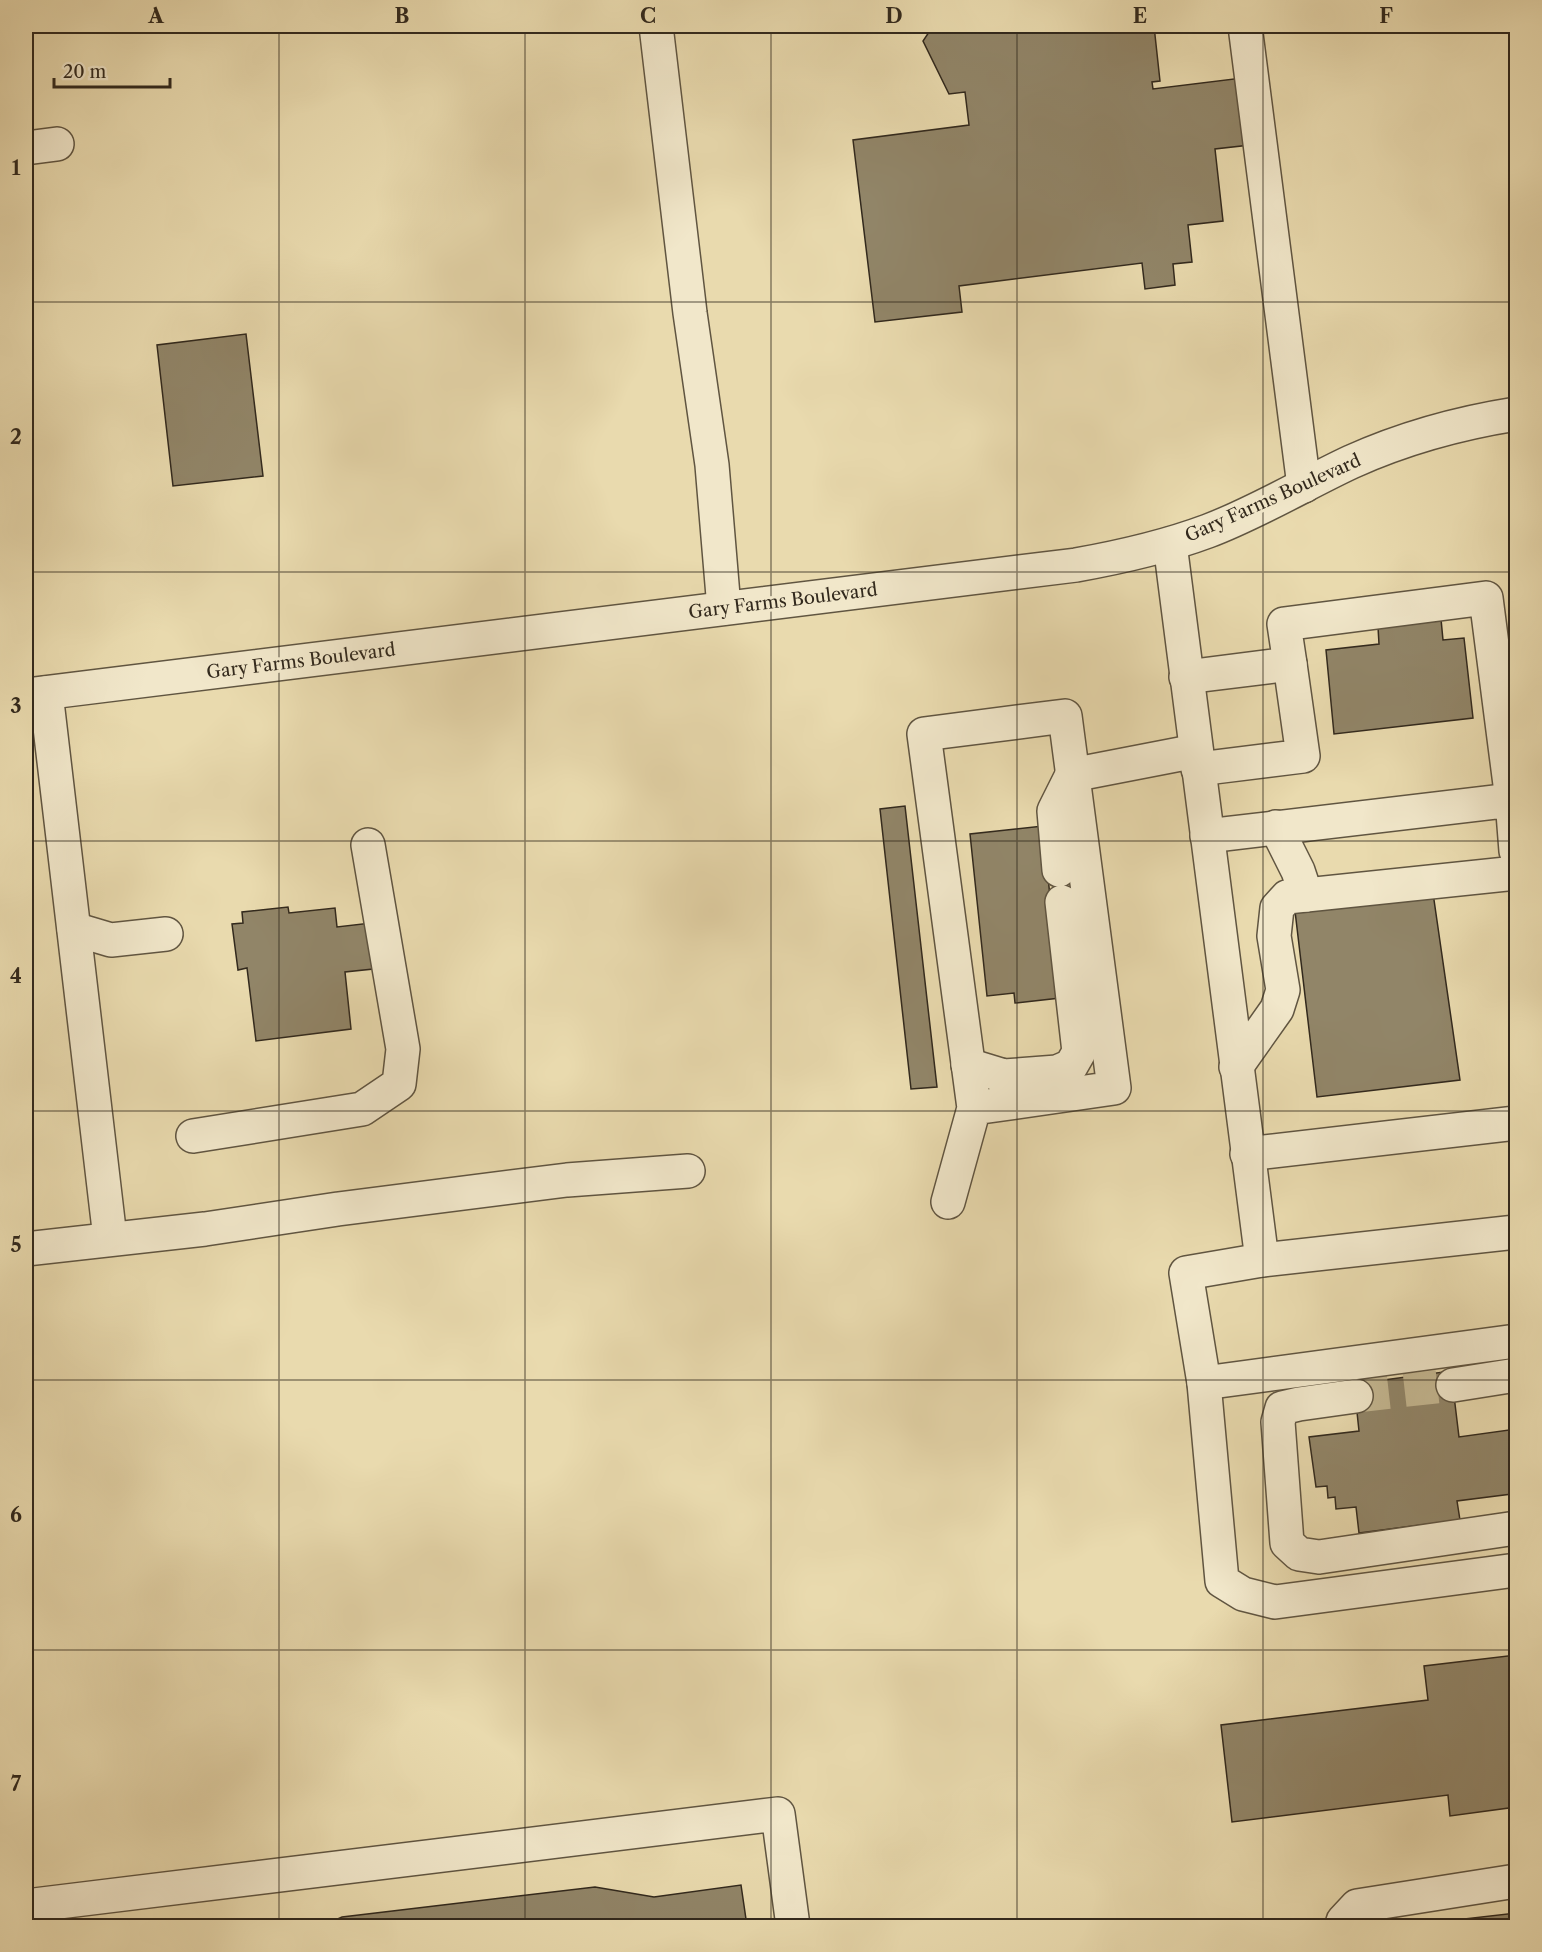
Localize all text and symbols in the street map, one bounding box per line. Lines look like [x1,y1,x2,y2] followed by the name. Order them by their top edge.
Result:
[147,4,164,28] text: A
[395,4,410,28] text: B
[640,4,656,28] text: C
[885,4,903,28] text: D
[1133,4,1147,28] text: E
[1379,4,1393,28] text: F
[54,51,170,89] scale bar
[63,61,107,83] text: 20 m
[12,156,21,180] text: 1
[10,425,22,449] text: 2
[1182,449,1364,547] street label: Gary Farms Boulevard
[687,578,879,624] street label: Gary Farms Boulevard
[205,638,397,684] street label: Gary Farms Boulevard
[10,694,22,718] text: 3
[10,964,22,988] text: 4
[10,1233,22,1257] text: 5
[10,1503,22,1527] text: 6
[11,1772,22,1796] text: 7

